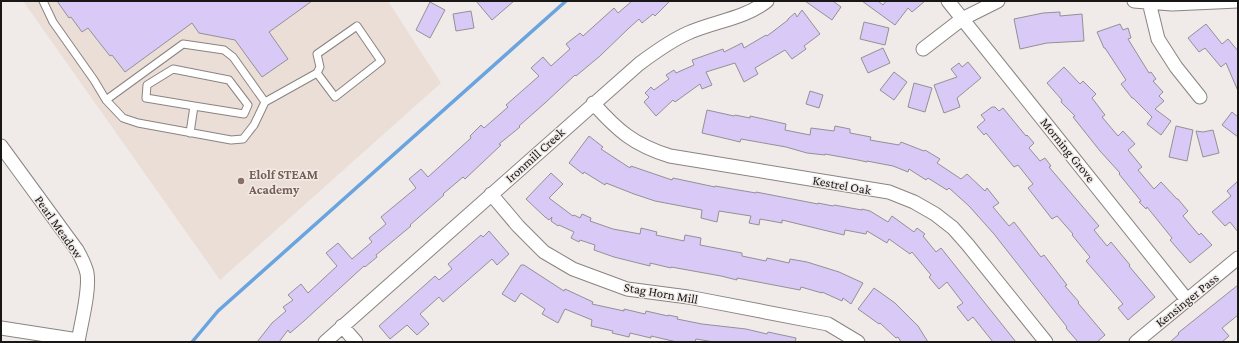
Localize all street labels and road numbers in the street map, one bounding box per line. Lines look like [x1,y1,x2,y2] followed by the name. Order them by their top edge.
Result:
[1037,115,1099,185] street label: Morning Grove
[502,124,568,185] street label: Ironmill Creek
[812,172,873,198] street label: Kestrel Oak
[32,192,87,262] street label: Pearl Meadow
[1152,270,1222,330] street label: Kensinger Pass
[623,279,700,307] street label: Stag Horn Mill

